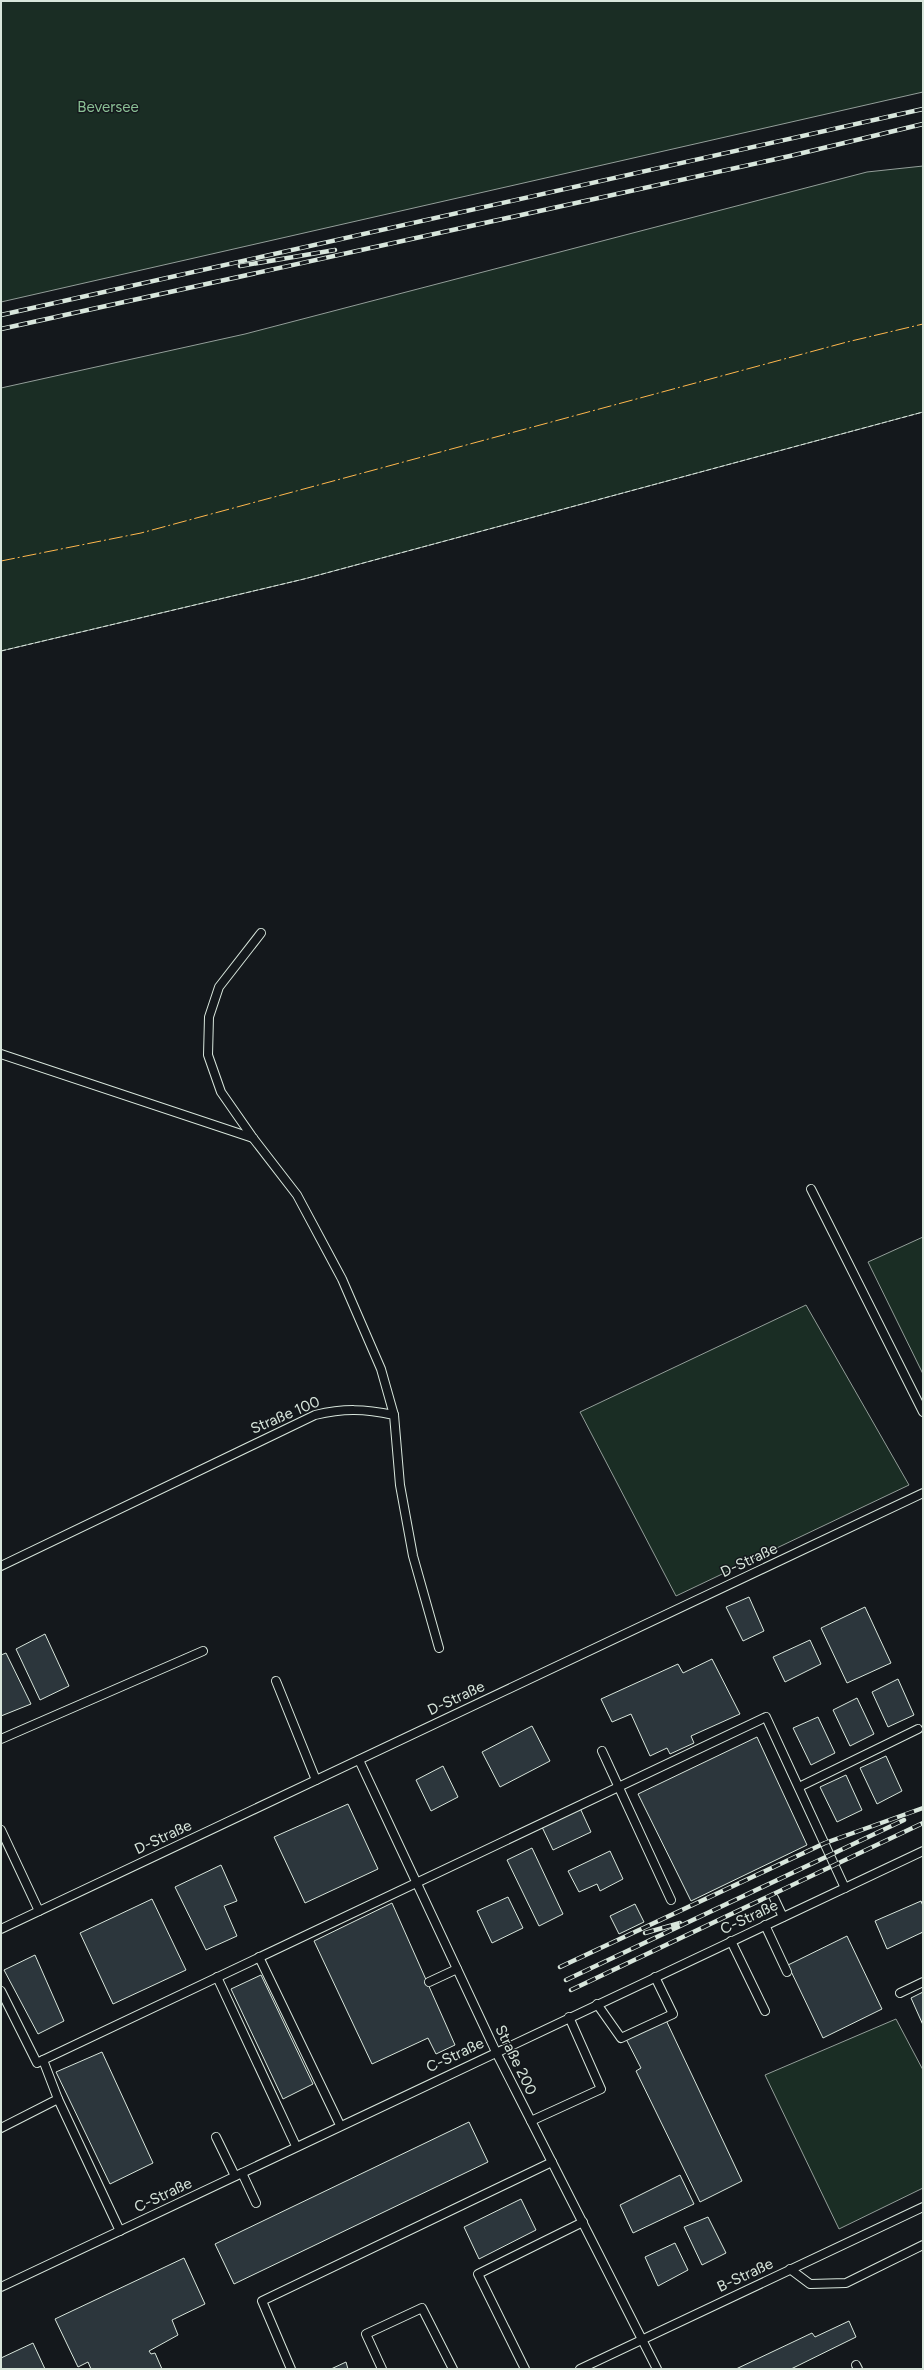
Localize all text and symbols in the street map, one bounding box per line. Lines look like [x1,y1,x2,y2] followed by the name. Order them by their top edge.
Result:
[77,98,139,116] park label: Beversee
[248,1392,322,1438] street label: Straße 100
[718,1539,780,1581] street label: D-Straße
[425,1677,487,1719] street label: D-Straße
[132,1816,194,1858] street label: D-Straße
[717,1896,781,1938] street label: C-Straße
[491,2022,541,2098] street label: Straße 200
[423,2034,487,2076] street label: C-Straße
[131,2174,195,2216] street label: C-Straße
[714,2254,776,2296] street label: B-Straße

